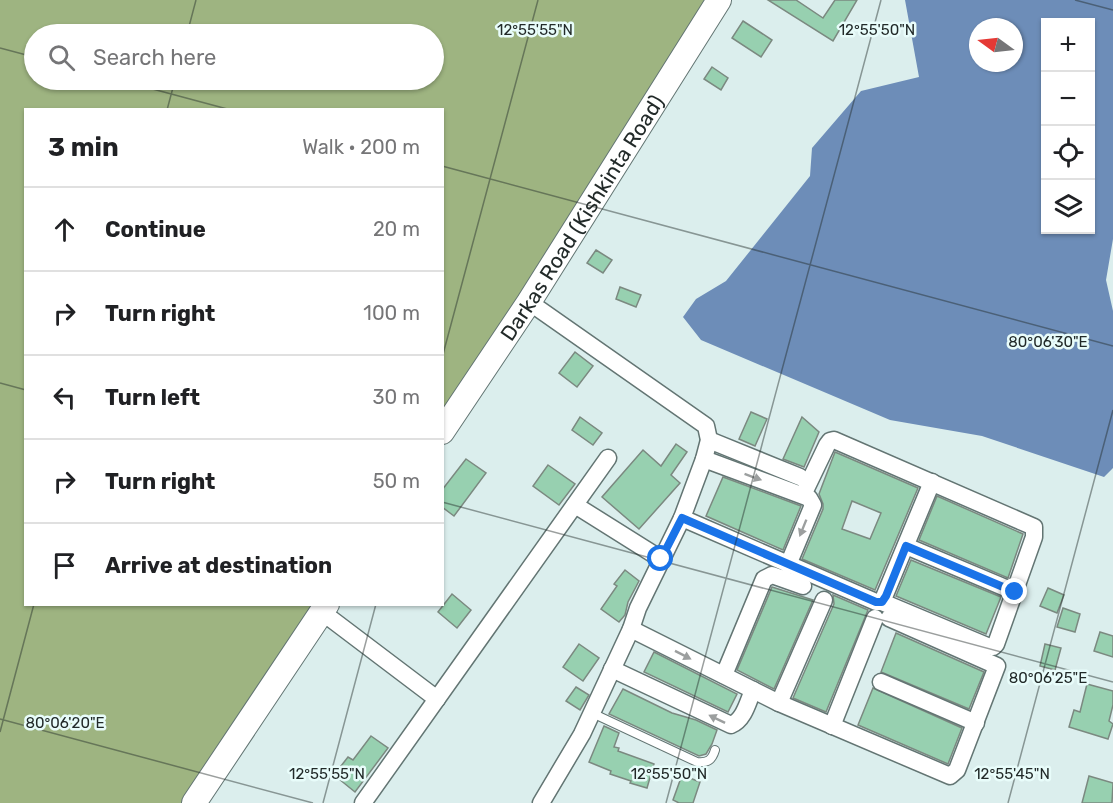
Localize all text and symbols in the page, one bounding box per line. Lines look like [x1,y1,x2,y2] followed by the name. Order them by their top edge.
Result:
[969,18,1023,72] north arrow
[1041,18,1095,234] map controls
[1041,18,1095,72] button: +
[497,21,573,39] text: 12°55'55"N
[839,21,915,39] text: 12°55'50"N
[24,24,444,90] search box
[45,41,78,74] icon: search
[93,44,216,71] text: Search here
[1041,72,1095,126] button: −
[494,90,669,345] street label: Darkas Road (Kishkinta Road)
[1041,126,1095,180] button: locate
[48,132,119,163] text: 3 min
[302,135,420,159] text: Walk · 200 m
[1041,180,1095,234] button: layers
[48,213,81,246] icon: ahead
[105,216,206,243] text: Continue
[373,217,420,241] text: 20 m
[48,297,81,330] icon: right
[105,300,215,327] text: Turn right
[363,301,420,325] text: 100 m
[1008,333,1088,351] text: 80°06'30"E
[48,381,81,414] icon: left
[105,384,200,411] text: Turn left
[373,385,420,409] text: 30 m
[48,465,81,498] icon: right
[105,468,215,495] text: Turn right
[373,469,420,493] text: 50 m
[744,473,762,483] one-way arrow
[798,520,808,538] one-way arrow
[647,545,673,571] route start
[48,549,81,582] icon: arrive
[105,552,332,579] text: Arrive at destination
[1001,578,1027,604] route end
[675,651,692,660] one-way arrow
[1009,669,1087,687] text: 80°06'25"E
[25,714,105,732] text: 80°06'20"E
[708,715,725,724] one-way arrow
[289,765,365,783] text: 12°55'55"N
[631,765,707,783] text: 12°55'50"N
[974,765,1050,783] text: 12°55'45"N

